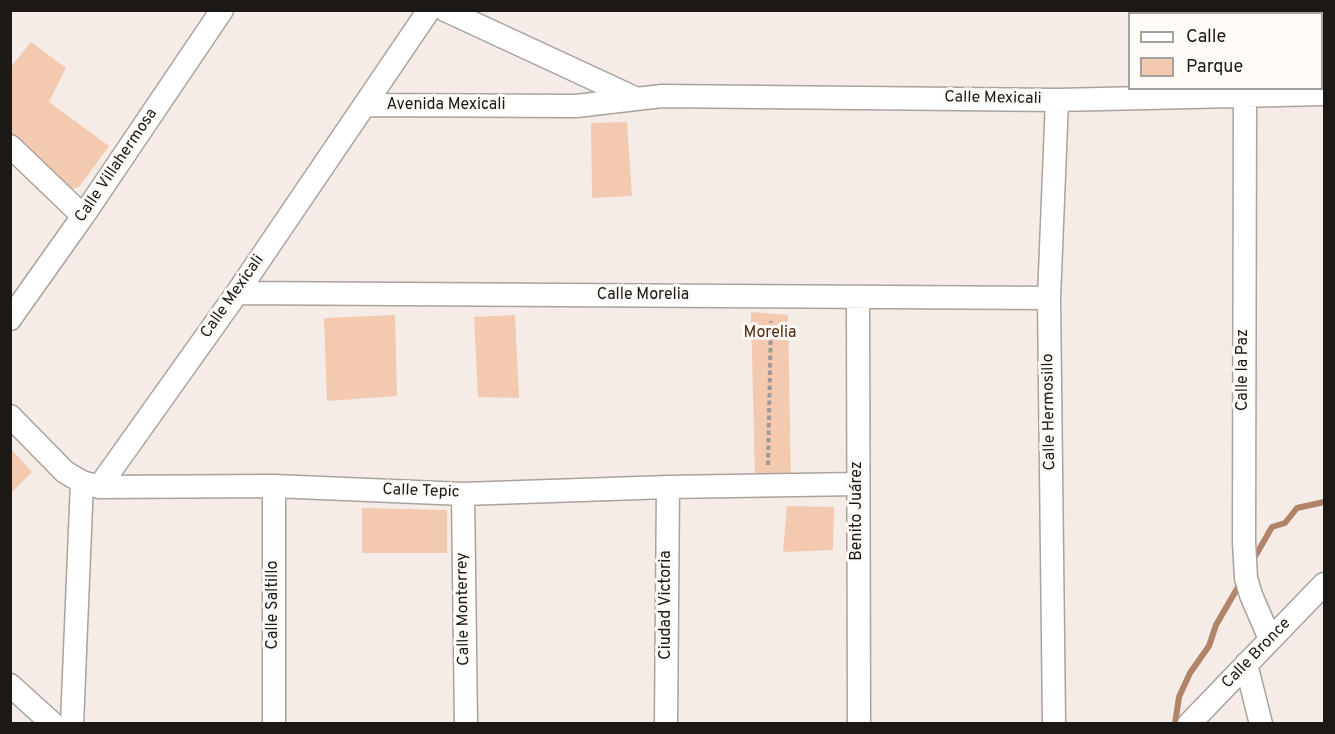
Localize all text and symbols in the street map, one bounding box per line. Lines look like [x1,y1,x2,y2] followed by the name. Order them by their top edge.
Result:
[1128,12,1323,90] legend
[1186,26,1226,49] text: Calle
[1186,56,1243,79] text: Parque
[944,89,1042,109] street label: Calle Mexicali
[386,96,506,116] street label: Avenida Mexicali
[72,105,162,227] street label: Calle Villahermosa
[197,252,269,342] street label: Calle Mexicali
[597,286,689,306] street label: Calle Morelia
[744,324,796,344] park label: Morelia
[1234,329,1254,411] street label: Calle la Paz
[1039,353,1061,471] street label: Calle Hermosillo
[848,461,868,561] street label: Benito Juárez
[382,481,460,503] street label: Calle Tepic
[657,550,677,660] street label: Ciudad Victoria
[453,552,475,666] street label: Calle Monterrey
[264,561,284,649] street label: Calle Saltillo
[1219,615,1295,693] street label: Calle Bronce

